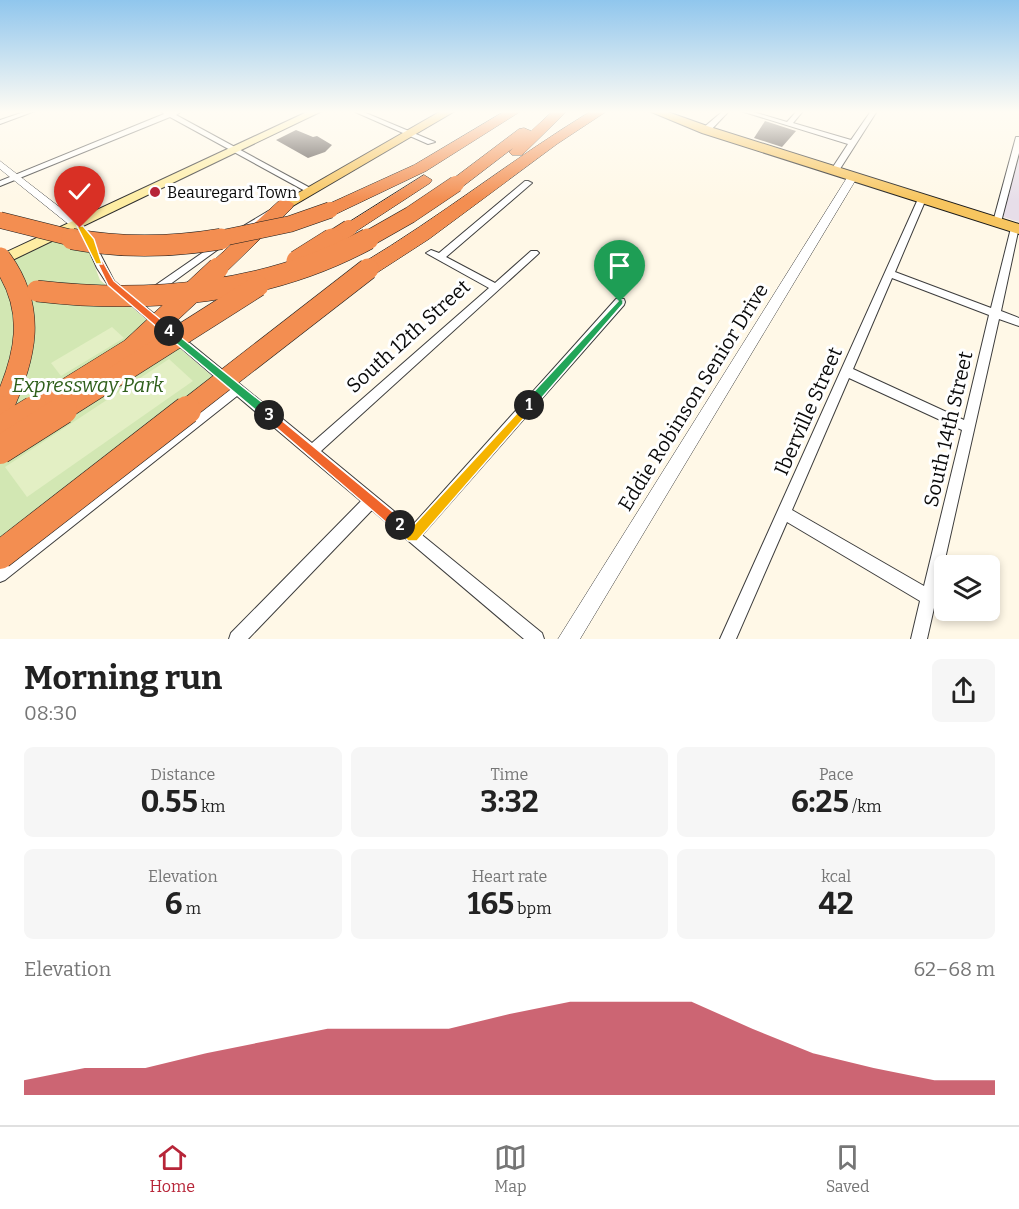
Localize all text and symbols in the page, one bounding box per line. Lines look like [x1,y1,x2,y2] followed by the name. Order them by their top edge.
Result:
[54,166,105,228] pin
[63,175,96,208] icon: check
[167,183,297,202] place label: Beauregard Town
[148,185,162,199] marker: Beauregard Town
[594,240,645,302] pin
[603,249,636,282] icon: arrive
[341,274,475,398] street label: South 12th Street
[613,279,773,515] street label: Eddie Robinson Senior Drive
[154,316,184,346] pin: 4
[164,321,174,340] text: 4
[769,343,847,479] street label: Iberville Street
[918,349,978,509] street label: South 14th Street
[12,373,164,397] park label: Expressway Park
[514,390,544,420] pin: 1
[526,395,532,414] text: 1
[254,400,284,430] pin: 3
[264,405,274,424] text: 3
[385,510,415,540] pin: 2
[395,515,405,534] text: 2
[934,555,1000,621] map controls
[934,555,1000,621] button: layers
[24,658,222,698] text: Morning run
[932,659,995,722] button: share
[24,701,77,725] text: 08:30
[150,765,215,784] text: Distance
[491,765,528,784] text: Time
[819,765,853,784] text: Pace
[140,784,198,820] text: 0.55
[480,784,539,820] text: 3:32
[791,784,849,820] text: 6:25
[198,797,225,816] text: km
[849,797,881,816] text: /km
[148,867,218,886] text: Elevation
[472,867,547,886] text: Heart rate
[821,867,851,886] text: kcal
[165,886,182,922] text: 6
[468,886,514,922] text: 165
[819,886,854,922] text: 42
[182,899,201,918] text: m
[514,899,551,918] text: bpm
[24,957,111,981] text: Elevation
[913,957,995,981] text: 62–68 m
[149,1141,195,1196] tab: Home
[494,1141,527,1196] tab: Map
[826,1141,870,1196] tab: Saved

